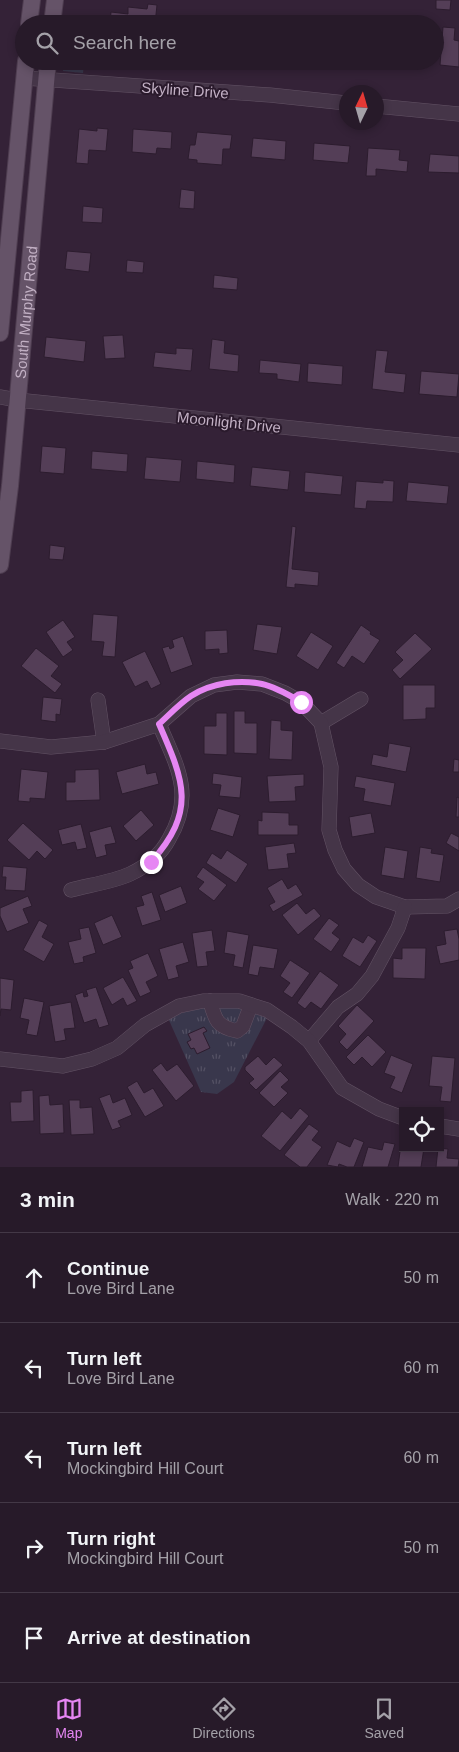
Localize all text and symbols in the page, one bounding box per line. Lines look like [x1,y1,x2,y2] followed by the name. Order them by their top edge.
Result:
[15,15,444,70] search box
[33,29,61,57] icon: search
[73,32,177,53] text: Search here
[141,78,229,102] street label: Skyline Drive
[339,85,384,130] north arrow
[11,245,40,380] street label: South Murphy Road
[176,408,282,436] street label: Moonlight Drive
[290,691,313,714] route start
[140,851,163,874] route end
[399,1107,444,1152] map controls
[399,1107,444,1152] button: locate
[20,1188,75,1211] text: 3 min
[345,1191,439,1208] text: Walk · 220 m
[67,1258,149,1279] text: Continue
[20,1264,48,1292] icon: ahead
[403,1269,439,1286] text: 50 m
[67,1280,175,1297] text: Love Bird Lane
[67,1348,142,1369] text: Turn left
[20,1354,48,1382] icon: left
[403,1359,439,1376] text: 60 m
[67,1370,175,1387] text: Love Bird Lane
[67,1438,142,1459] text: Turn left
[20,1444,48,1472] icon: left
[403,1449,439,1466] text: 60 m
[67,1460,224,1477] text: Mockingbird Hill Court
[67,1528,155,1549] text: Turn right
[20,1534,48,1562] icon: right
[403,1539,439,1556] text: 50 m
[67,1550,224,1567] text: Mockingbird Hill Court
[20,1624,48,1652] icon: arrive
[67,1627,251,1648] text: Arrive at destination
[55,1695,83,1741] tab: Map
[193,1695,255,1741] tab: Directions
[364,1695,404,1741] tab: Saved

